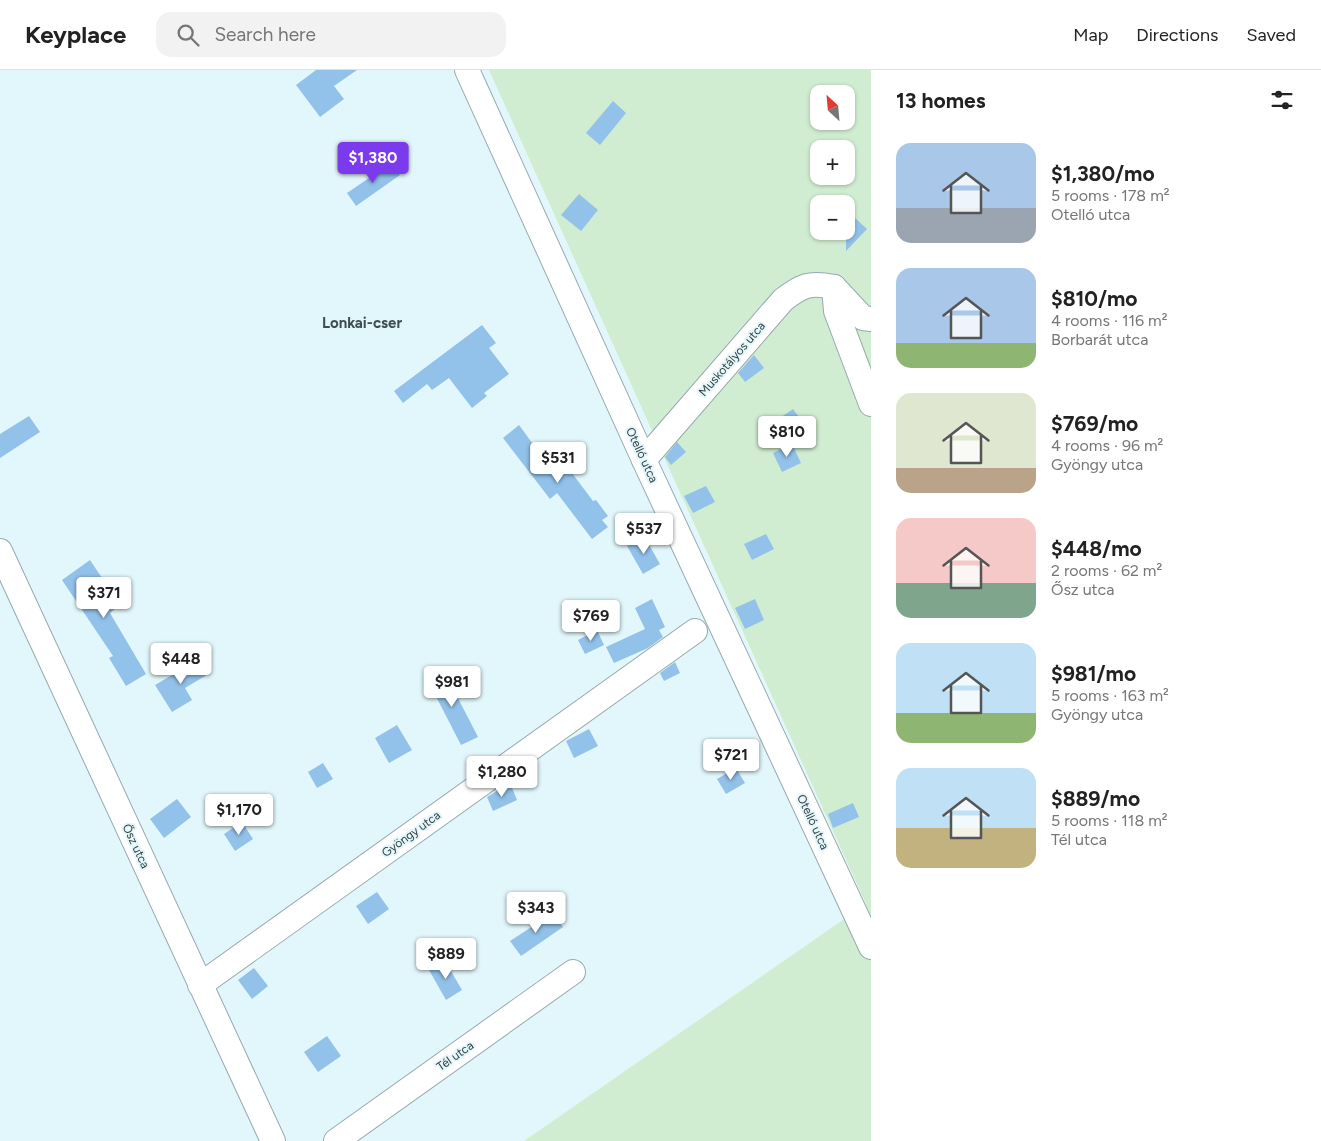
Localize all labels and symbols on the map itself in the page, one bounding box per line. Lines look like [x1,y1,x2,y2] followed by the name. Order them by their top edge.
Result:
[810,85,855,130] north arrow
[332,142,414,184] pin: $1,380
[322,314,402,332] district label: Lonkai-cser
[696,319,768,399] street label: Muskotályos utca
[757,416,817,458] pin: $810
[623,425,661,485] street label: Otelló utca
[528,442,588,484] pin: $531
[614,512,674,555] pin: $537
[74,576,134,619] pin: $371
[561,600,621,642] pin: $769
[151,642,211,685] pin: $448
[422,666,482,708] pin: $981
[701,738,761,781] pin: $721
[461,756,543,798] pin: $1,280
[794,792,832,852] street label: Otelló utca
[198,794,280,836] pin: $1,170
[379,808,443,860] street label: Gyöngy utca
[120,821,152,871] street label: Ősz utca
[506,892,566,934] pin: $343
[416,938,476,980] pin: $889
[434,1038,476,1074] street label: Tél utca

